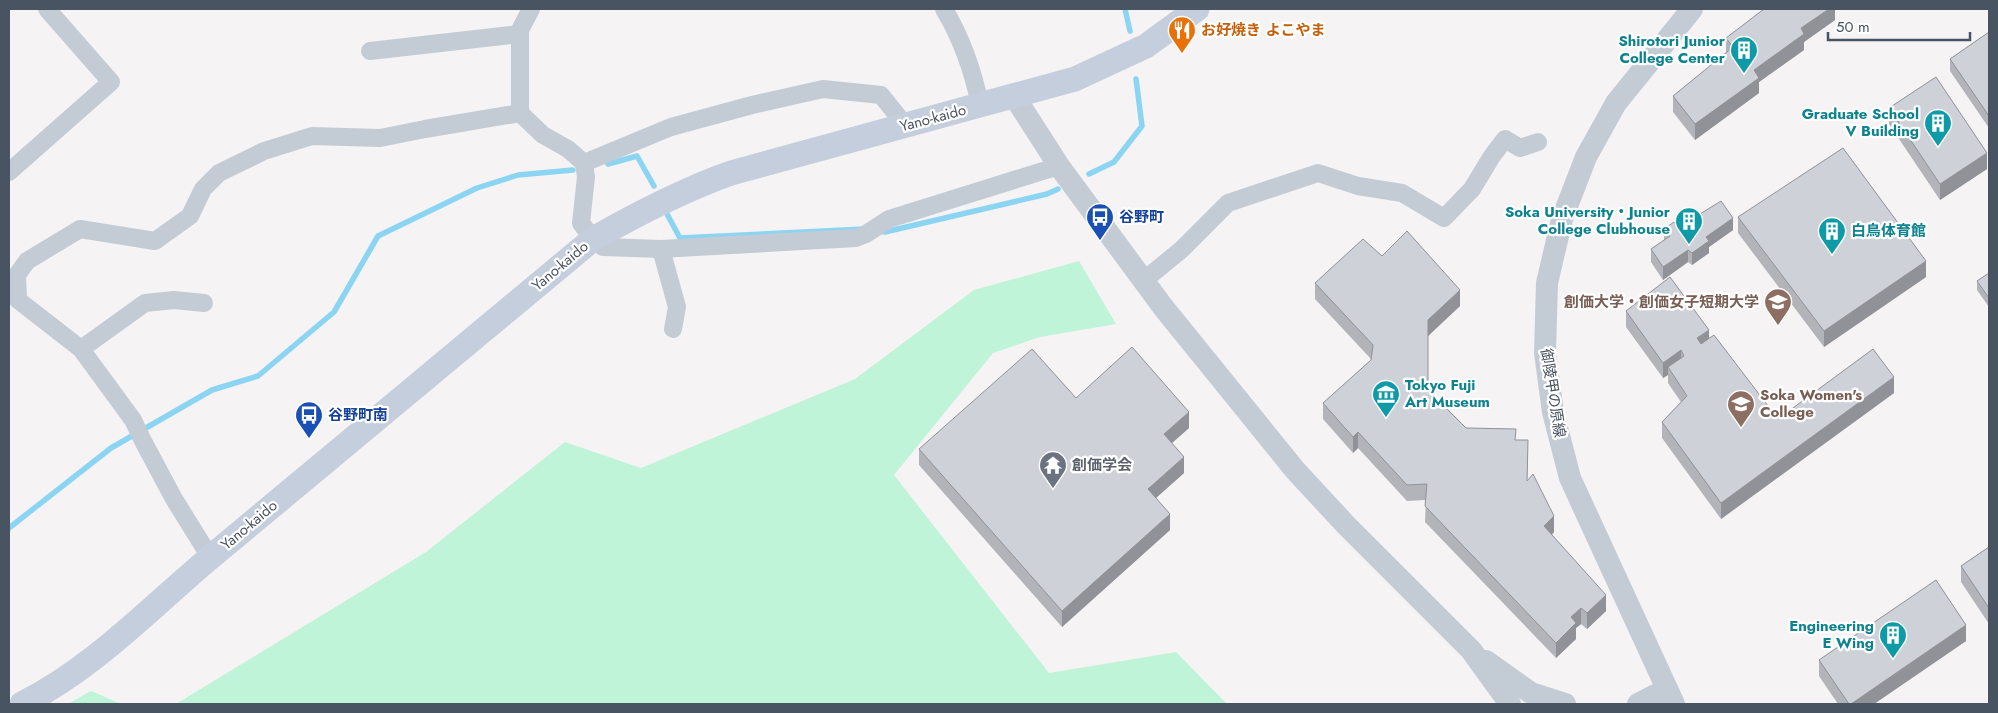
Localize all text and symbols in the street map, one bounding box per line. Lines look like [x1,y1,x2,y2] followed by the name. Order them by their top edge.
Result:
[1828,10,1970,42] scale bar
[1167,15,1197,54] restaurant icon: お好焼き よこやま
[1836,16,1870,38] text: 50 m
[1201,19,1326,41] place label: お好焼き よこやま
[1618,30,1726,69] place label: Shirotori Junior College Center
[1729,35,1759,74] building icon: Shirotori Junior College Center
[897,99,969,137] street label: Yano-kaido
[1802,103,1919,142] place label: Graduate School V Building
[1923,108,1953,147] building icon: Graduate School V Building
[1505,201,1671,240] place label: Soka University・Junior College Clubhouse
[1085,202,1115,241] bus stop icon: 谷野町
[1119,206,1164,228] place label: 谷野町
[1674,206,1704,245] building icon: Soka University・Junior College Clubhouse
[1817,216,1847,255] building icon: 白鳥体育館
[1851,220,1926,242] place label: 白鳥体育館
[527,236,593,296] street label: Yano-kaido
[1763,287,1793,326] school or university icon: 創価大学・創価女子短期大学
[1564,291,1759,313] place label: 創価大学・創価女子短期大学
[1535,347,1571,439] street label: 御陵甲の原線
[1404,374,1490,413] place label: Tokyo Fuji Art Museum
[1371,379,1401,418] museum icon: Tokyo Fuji Art Museum
[1760,384,1862,423] place label: Soka Women's College
[1726,389,1756,428] school or university icon: Soka Women's College
[294,400,324,439] bus stop icon: 谷野町南
[328,404,388,426] place label: 谷野町南
[1038,450,1068,489] temple icon: 創価学会
[1072,454,1132,476] place label: 創価学会
[216,495,282,555] street label: Yano-kaido
[1789,615,1874,654] place label: Engineering E Wing
[1878,620,1908,659] building icon: Engineering E Wing

